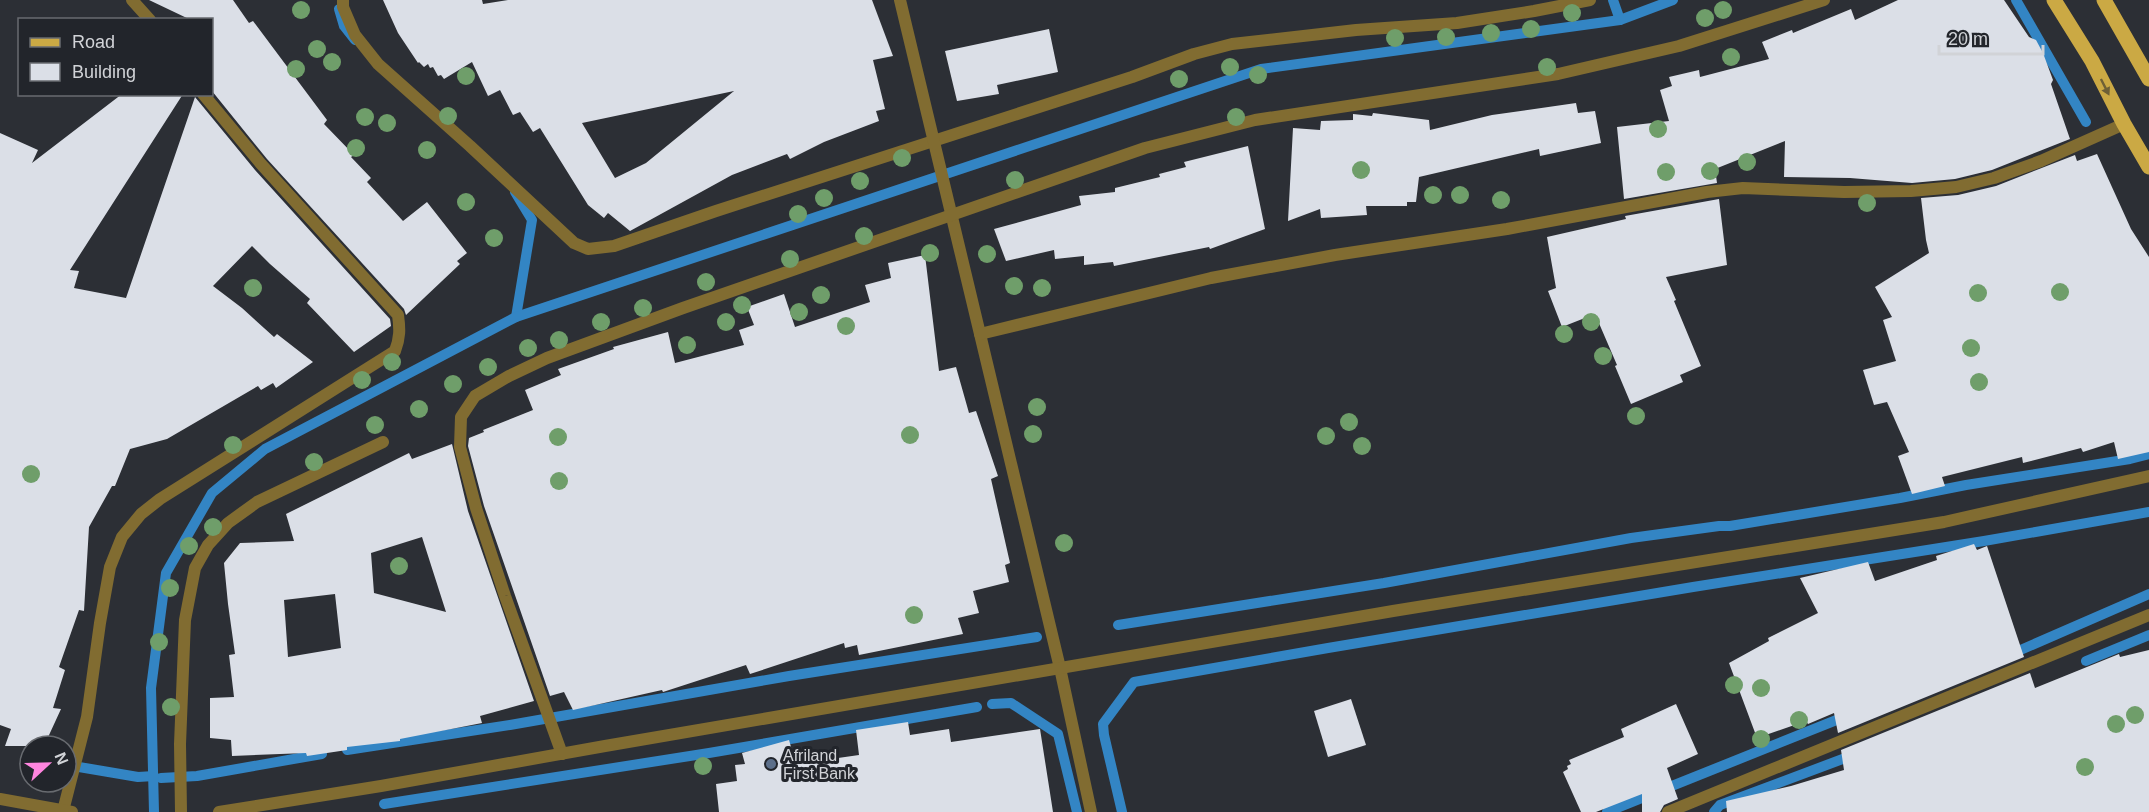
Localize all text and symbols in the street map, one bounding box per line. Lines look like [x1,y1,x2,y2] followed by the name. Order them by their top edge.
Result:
[18,18,213,96] legend
[1939,18,2042,56] scale bar
[1948,29,1988,49] text: 20 m
[72,32,115,52] text: Road
[72,62,136,82] text: Building
[2100,78,2110,95] one-way arrow
[18,734,78,794] north arrow
[783,747,856,782] place label: Afriland First Bank
[51,750,71,767] text: N
[764,757,778,771] marker: Afriland First Bank

